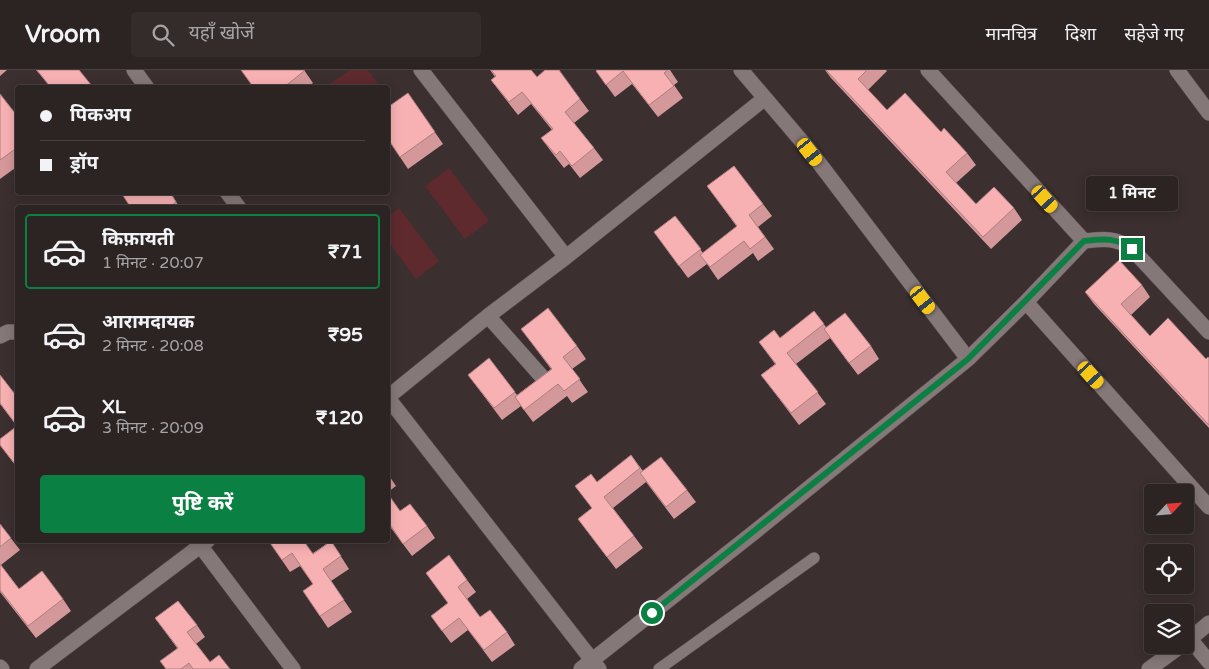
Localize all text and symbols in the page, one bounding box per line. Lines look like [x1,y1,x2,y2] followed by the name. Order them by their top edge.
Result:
[131,12,481,57] search box
[25,20,101,49] text: Vroom
[149,21,177,49] icon: search
[189,22,254,44] text: यहाँ खोजें
[986,23,1037,45] text: मानचित्र
[1065,23,1096,45] text: दिशा
[1124,23,1184,45] text: सहेजे गए
[70,104,131,126] text: पिकअप
[794,136,825,168] car
[70,152,98,174] text: ड्रॉप
[1086,176,1178,212] callout: 1 मिनट
[1029,183,1060,215] car
[1108,183,1156,203] text: 1 मिनट
[102,228,174,250] text: किफ़ायती
[42,229,87,274] icon: car
[1121,238,1143,260] route end
[328,241,363,263] text: ₹71
[102,253,204,273] text: 1 मिनट · 20:07
[907,284,938,316] car
[102,311,194,333] text: आरामदायक
[42,312,87,357] icon: car
[328,324,363,346] text: ₹95
[102,336,204,356] text: 2 मिनट · 20:08
[1075,359,1106,391] car
[42,395,87,440] icon: car
[102,396,126,418] text: XL
[316,407,363,429] text: ₹120
[102,418,204,438] text: 3 मिनट · 20:09
[40,475,365,533] button: पुष्टि करें
[1144,484,1194,534] north arrow
[1144,484,1194,654] map controls
[1144,544,1194,594] button: locate
[641,602,663,624] route start
[1144,604,1194,654] button: layers

